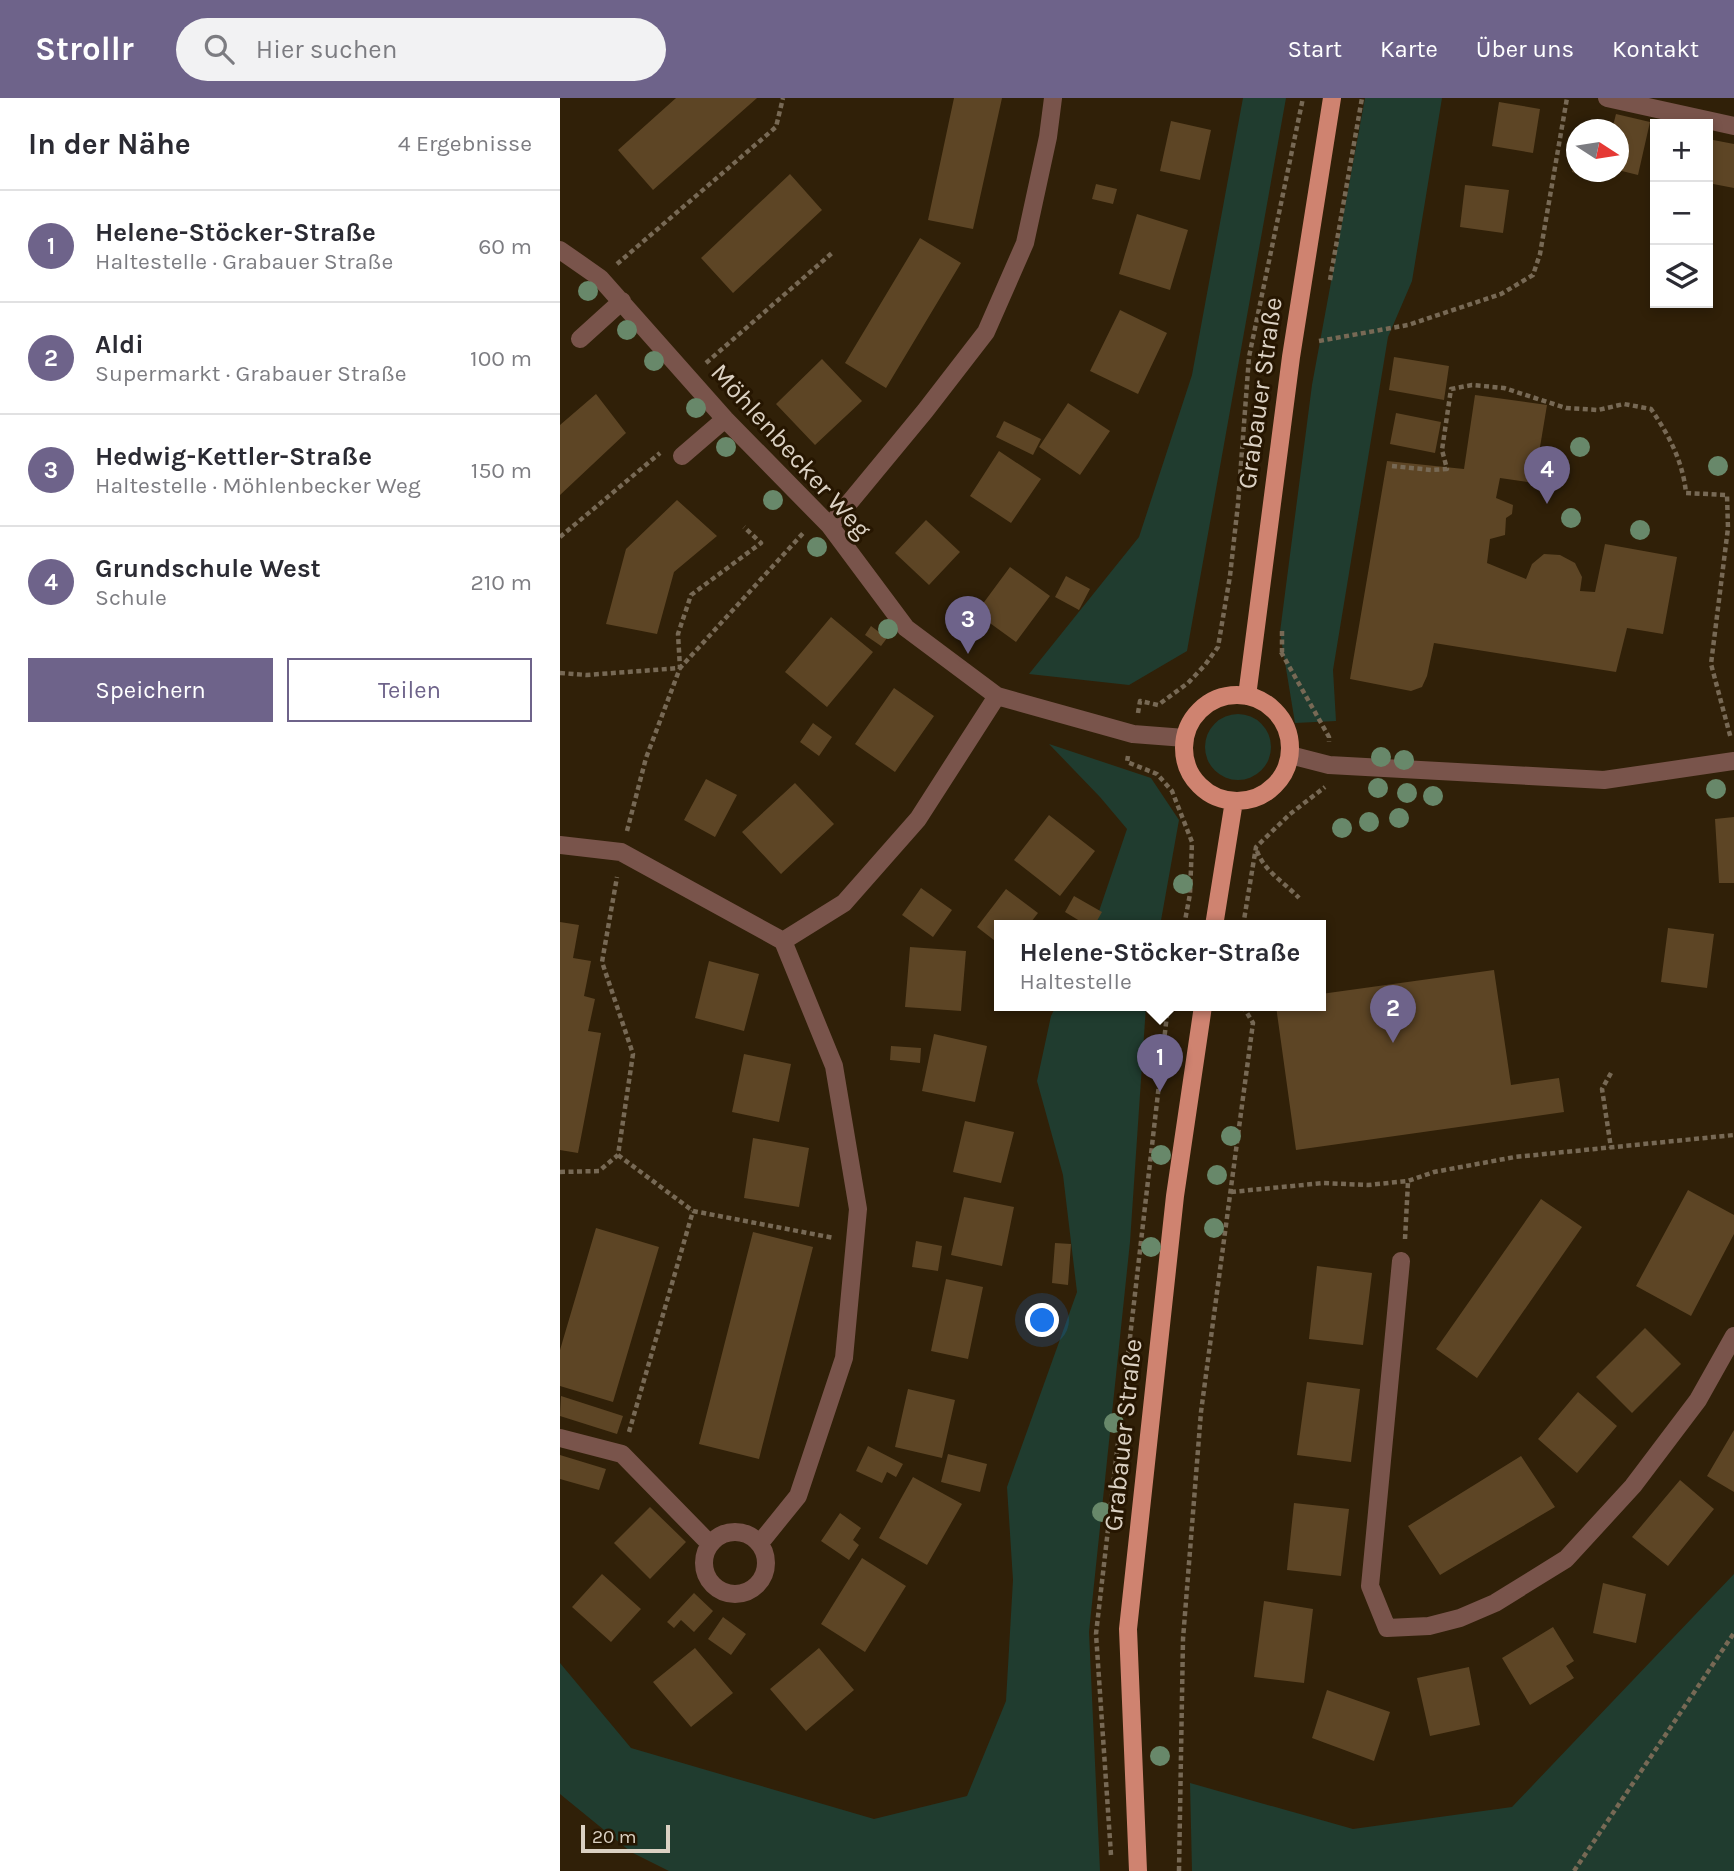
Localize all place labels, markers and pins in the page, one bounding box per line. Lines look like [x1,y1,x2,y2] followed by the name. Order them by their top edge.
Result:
[1524,446,1570,504] pin: 4
[945,596,991,654] pin: 3
[1370,985,1416,1043] pin: 2
[1137,1034,1183,1092] pin: 1

